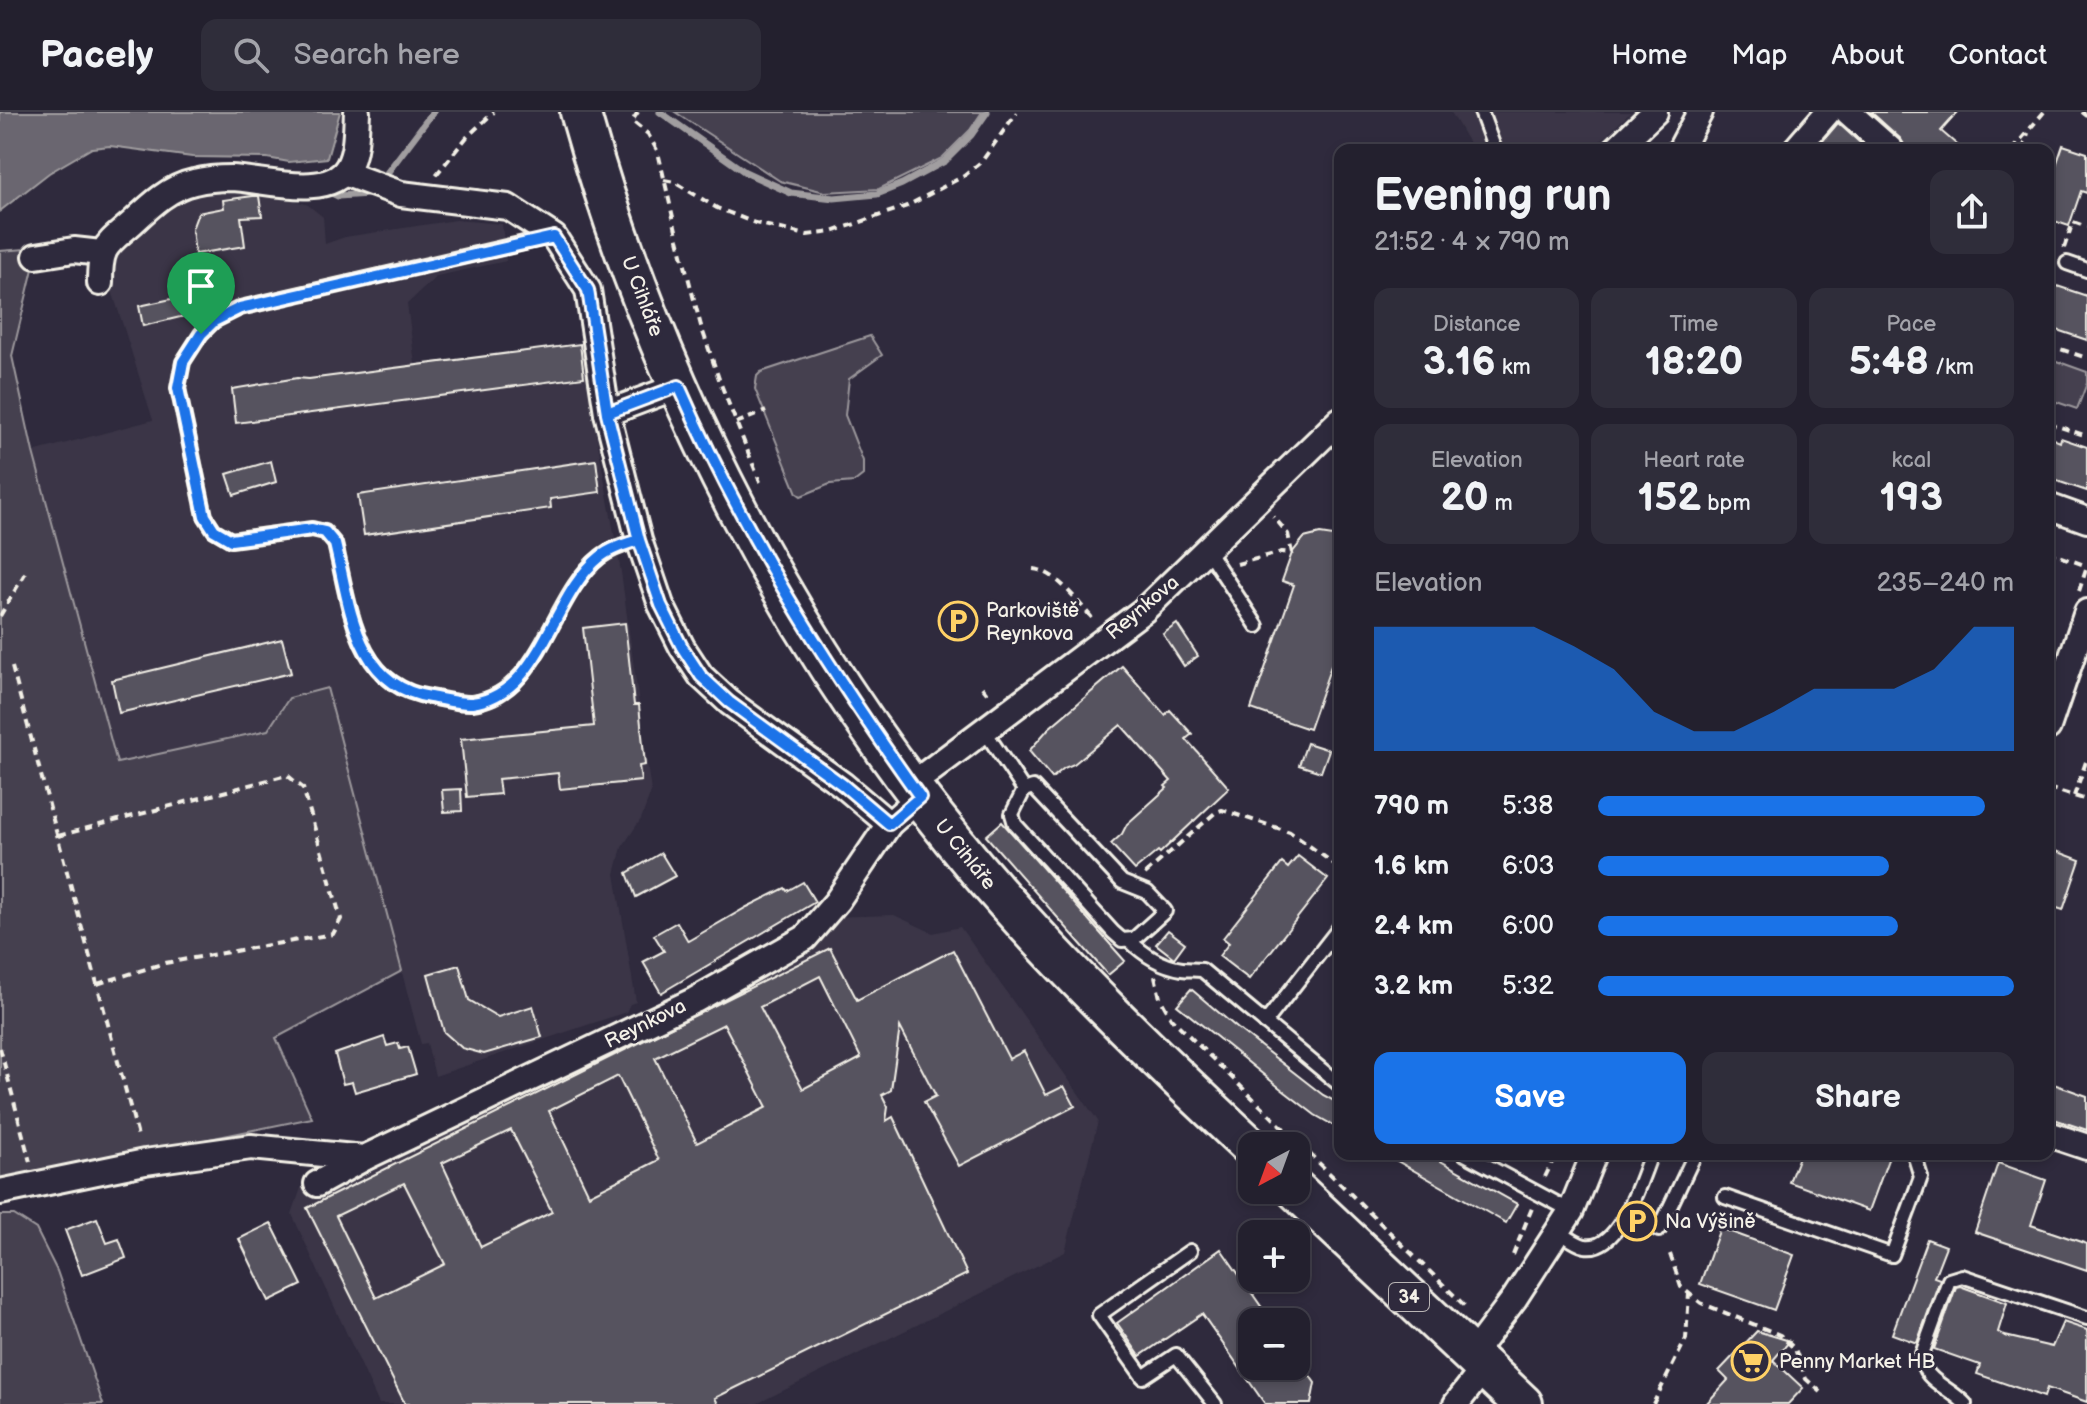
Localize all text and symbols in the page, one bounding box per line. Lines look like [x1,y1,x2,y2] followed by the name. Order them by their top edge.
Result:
[201,19,761,91] search box
[40,33,153,78] text: Pacely
[229,33,273,77] icon: search
[293,37,460,73] text: Search here
[1611,39,1687,72] text: Home
[1731,39,1788,72] text: Map
[1832,39,1904,72] text: About
[1948,39,2047,72] text: Contact
[1374,170,1611,223] text: Evening run
[1930,170,2014,254] button: share
[1374,227,1570,258] text: 21:52 · 4 × 790 m
[167,252,235,334] pin
[616,253,668,340] street label: U Cihláře
[179,264,223,308] icon: arrive
[1433,311,1521,338] text: Distance
[1670,311,1718,338] text: Time
[1886,311,1936,338] text: Pace
[1423,338,1496,386] text: 3.16
[1645,338,1743,386] text: 18:20
[1849,338,1929,386] text: 5:48
[1496,354,1531,381] text: km
[1929,354,1974,381] text: /km
[1431,447,1523,474] text: Elevation
[1643,447,1745,474] text: Heart rate
[1892,447,1931,474] text: kcal
[1441,474,1489,522] text: 20
[1637,474,1701,522] text: 152
[1880,474,1943,522] text: 193
[1489,490,1513,517] text: m
[1701,490,1751,517] text: bpm
[1374,568,1482,599] text: Elevation
[1877,568,2014,599] text: 235–240 m
[1101,570,1184,645] street label: Reynkova
[986,599,1079,646] place label: Parkoviště Reynkova
[937,600,979,642] parking icon: Parkoviště Reynkova
[1374,791,1449,822] text: 790 m
[1502,791,1553,822] text: 5:38
[929,814,1001,895] street label: U Cihláře
[1374,851,1449,882] text: 1.6 km
[1502,851,1554,882] text: 6:03
[1374,911,1453,942] text: 2.4 km
[1502,911,1554,942] text: 6:00
[1374,971,1453,1002] text: 3.2 km
[1502,971,1553,1002] text: 5:32
[601,994,690,1054] street label: Reynkova
[1374,1052,1686,1144] button: Save
[1702,1052,2014,1144] button: Share
[1238,1132,1310,1204] north arrow
[1238,1132,1310,1380] map controls
[1616,1200,1658,1242] parking icon: Na Výšině
[1665,1210,1755,1234] place label: Na Výšině
[1238,1220,1310,1292] button: +
[1389,1283,1429,1311] road number: 34
[1238,1308,1310,1380] button: −
[1730,1340,1772,1382] supermarket icon: Penny Market HB
[1779,1350,1936,1374] place label: Penny Market HB

